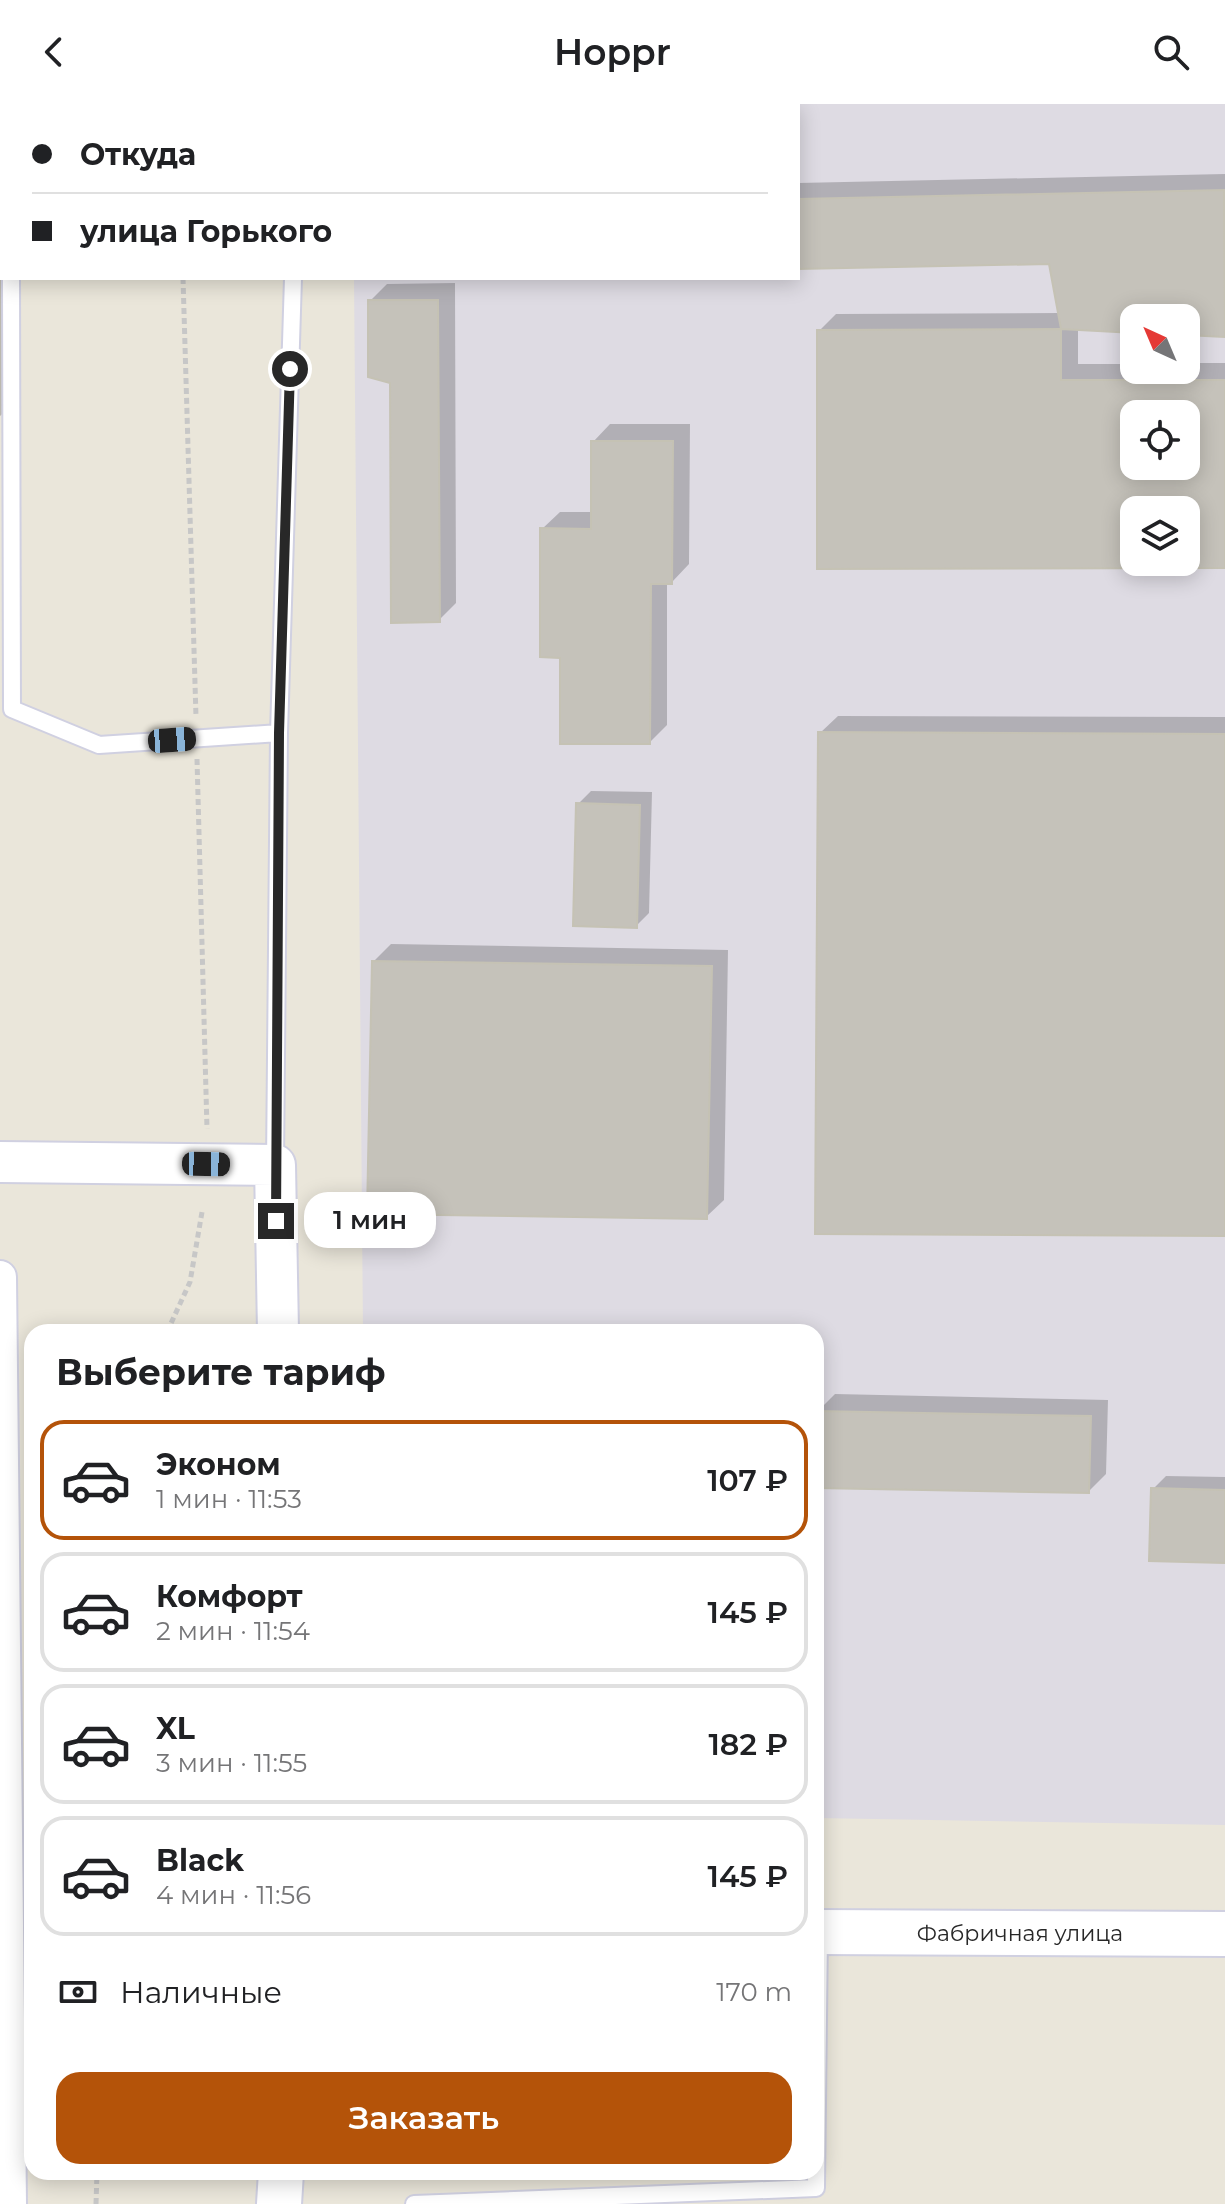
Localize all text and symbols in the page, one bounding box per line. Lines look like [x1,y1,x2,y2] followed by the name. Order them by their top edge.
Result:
[32,30,76,74] icon: back
[554,30,671,74] text: Hoppr
[1149,30,1193,74] icon: search
[80,136,196,173] text: Откуда
[80,213,332,250] text: улица Горького
[1120,304,1200,384] north arrow
[1120,304,1200,576] map controls
[272,351,308,387] route start
[1120,400,1200,480] button: locate
[1120,496,1200,576] button: layers
[147,726,197,754] car
[182,1152,230,1176] car
[304,1193,436,1249] callout: 1 мин
[258,1203,294,1239] route end
[333,1204,407,1236] text: 1 мин
[56,1350,386,1394] text: Выберите тариф
[60,1444,132,1516] icon: car
[156,1446,281,1483] text: Эконом
[707,1462,788,1499] text: 107 ₽
[156,1483,302,1515] text: 1 мин · 11:53
[60,1576,132,1648] icon: car
[156,1578,303,1615] text: Комфорт
[708,1594,788,1631] text: 145 ₽
[156,1615,310,1647] text: 2 мин · 11:54
[60,1708,132,1780] icon: car
[156,1710,195,1747] text: XL
[708,1726,788,1763] text: 182 ₽
[156,1747,307,1779] text: 3 мин · 11:55
[60,1840,132,1912] icon: car
[156,1842,244,1879] text: Black
[708,1858,788,1895] text: 145 ₽
[156,1879,311,1911] text: 4 мин · 11:56
[917,1920,1123,1947] street label: Фабричная улица
[56,1970,100,2014] icon: cash
[120,1974,282,2011] text: Наличные
[716,1976,792,2008] text: 170 m
[56,2072,792,2164] button: Заказать

